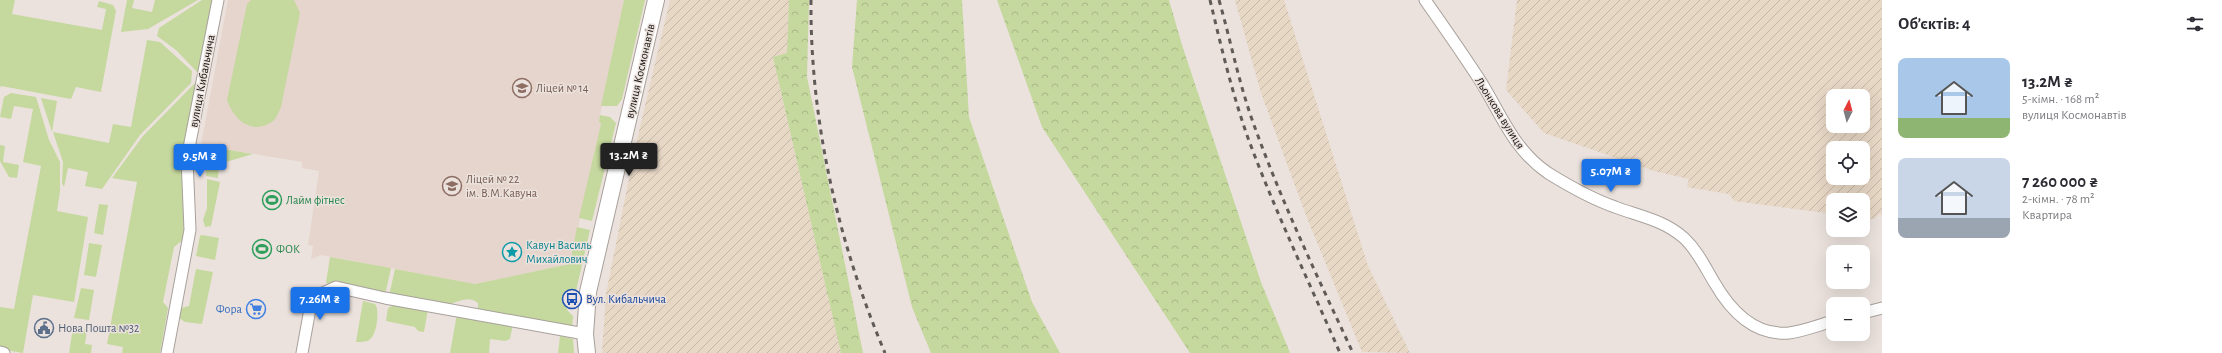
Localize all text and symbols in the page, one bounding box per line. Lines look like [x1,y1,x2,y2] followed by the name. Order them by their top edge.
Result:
[2184,13,2206,35] icon: filters
[1898,15,1971,32] text: Об’єктів: 4
[623,22,658,120] street label: вулиця Космонавтів
[187,33,218,129] street label: вулиця Кибальчича
[2022,73,2073,90] text: 13.2M ₴
[1930,74,1978,122] icon: home
[1472,75,1527,152] street label: Льонкова вулиця
[511,77,533,99] school or university icon: Ліцей № 14
[536,82,589,94] place label: Ліцей № 14
[1826,89,1870,133] north arrow
[1826,89,1870,341] map controls
[2022,93,2099,106] text: 5-кімн. · 168 m²
[2022,109,2126,122] text: вулиця Космонавтів
[1826,141,1870,185] button: locate
[592,143,666,177] pin: 13.2M ₴
[167,144,233,178] pin: 9.5M ₴
[609,149,649,162] text: 13.2M ₴
[183,150,217,163] text: 9.5M ₴
[1574,159,1648,193] pin: 5.07M ₴
[1591,165,1631,178] text: 5.07M ₴
[466,173,538,200] place label: Ліцей № 22 ім. В.М.Кавуна
[2022,173,2099,190] text: 7 260 000 ₴
[1930,174,1978,222] icon: home
[441,175,463,197] school or university icon: Ліцей № 22 ім. В.М.Кавуна
[261,189,283,211] sports icon: Лайм фітнес
[1826,193,1870,237] button: layers
[2022,193,2095,206] text: 2-кімн. · 78 m²
[286,194,345,206] place label: Лайм фітнес
[2022,209,2072,222] text: Квартира
[251,238,273,260] sports icon: ФОК
[526,239,591,265] place label: Кавун Василь Михайлович
[501,241,523,263] place icon: Кавун Василь Михайлович
[276,243,300,255] place label: ФОК
[1826,245,1870,289] button: +
[283,287,357,321] pin: 7.26M ₴
[561,288,583,310] bus stop icon: Вул. Кибальчича
[300,293,340,306] text: 7.26M ₴
[586,293,666,306] place label: Вул. Кибальчича
[1826,297,1870,341] button: −
[245,298,267,320] supermarket icon: Фора
[216,303,243,315] place label: Фора
[33,317,55,339] public building icon: Нова Пошта №32
[58,322,140,334] place label: Нова Пошта №32

